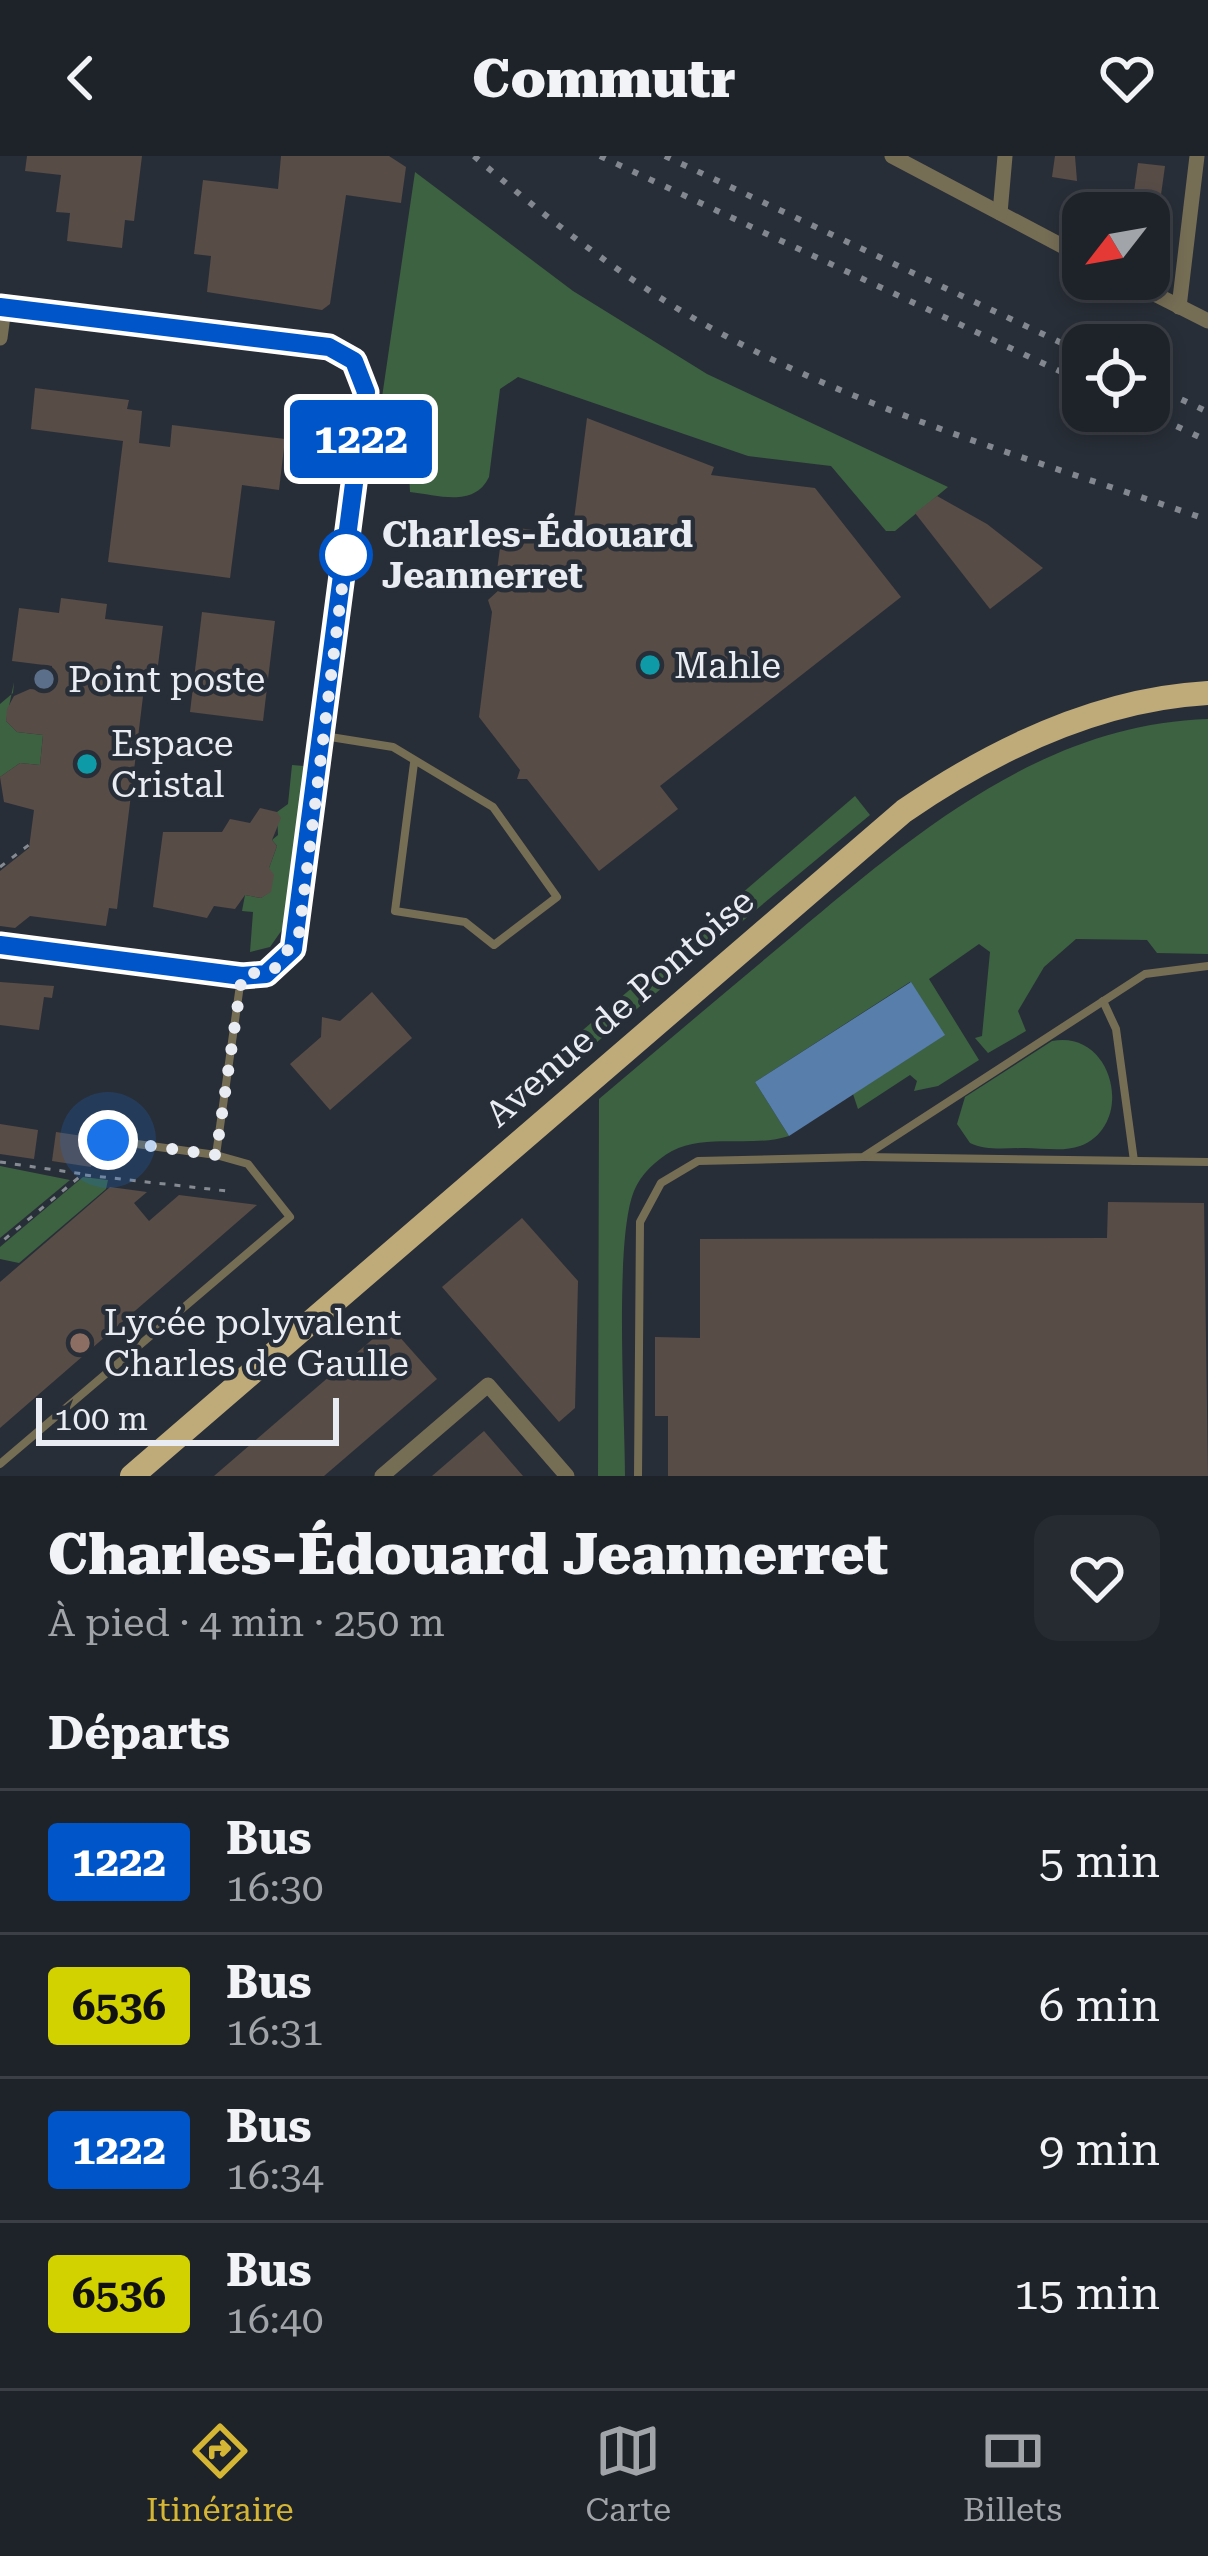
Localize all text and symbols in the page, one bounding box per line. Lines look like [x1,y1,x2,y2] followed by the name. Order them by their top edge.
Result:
[48,45,114,111] icon: back
[1094,45,1160,111] icon: heart
[472,47,736,110] text: Commutr
[1062,192,1170,300] north arrow
[1062,192,1170,432] map controls
[1062,324,1170,432] button: locate
[277,400,445,478] line badge: 1222
[314,414,408,463] text: 1222
[382,513,693,597] place label: Charles-Édouard Jeannerret
[321,530,371,580] marker: Charles-Édouard Jeannerret
[674,645,781,687] place label: Mahle
[637,652,663,678] marker: Mahle
[68,659,265,701] place label: Point poste
[31,666,57,692] marker: Point poste
[111,723,234,806] place label: Espace Cristal
[74,751,100,777] marker: Espace Cristal
[477,880,762,1136] street label: Avenue de Pontoise
[78,1110,138,1170] your location
[104,1302,409,1385] place label: Lycée polyvalent Charles de Gaulle
[67,1330,93,1356] marker: Lycée polyvalent Charles de Gaulle
[36,1392,339,1445] scale bar
[54,1399,148,1438] text: 100 m
[1034,1515,1160,1641] button: heart
[48,1521,888,1588] text: Charles-Édouard Jeannerret
[48,1600,445,1646] text: À pied · 4 min · 250 m
[48,1707,230,1760] text: Départs
[226,1812,311,1865] text: Bus
[1039,1835,1160,1888] text: 5 min
[72,1837,166,1886] text: 1222
[226,1865,323,1911] text: 16:30
[226,1956,311,2009] text: Bus
[1039,1979,1160,2032] text: 6 min
[72,1981,166,2030] text: 6536
[226,2009,323,2055] text: 16:31
[226,2100,311,2153] text: Bus
[1039,2123,1160,2176] text: 9 min
[72,2125,166,2174] text: 1222
[226,2153,323,2199] text: 16:34
[226,2244,311,2297] text: Bus
[1014,2267,1160,2320] text: 15 min
[72,2269,166,2318] text: 6536
[226,2297,323,2343] text: 16:40
[146,2418,294,2529] tab: Itinéraire
[585,2418,671,2529] tab: Carte
[963,2418,1062,2529] tab: Billets

